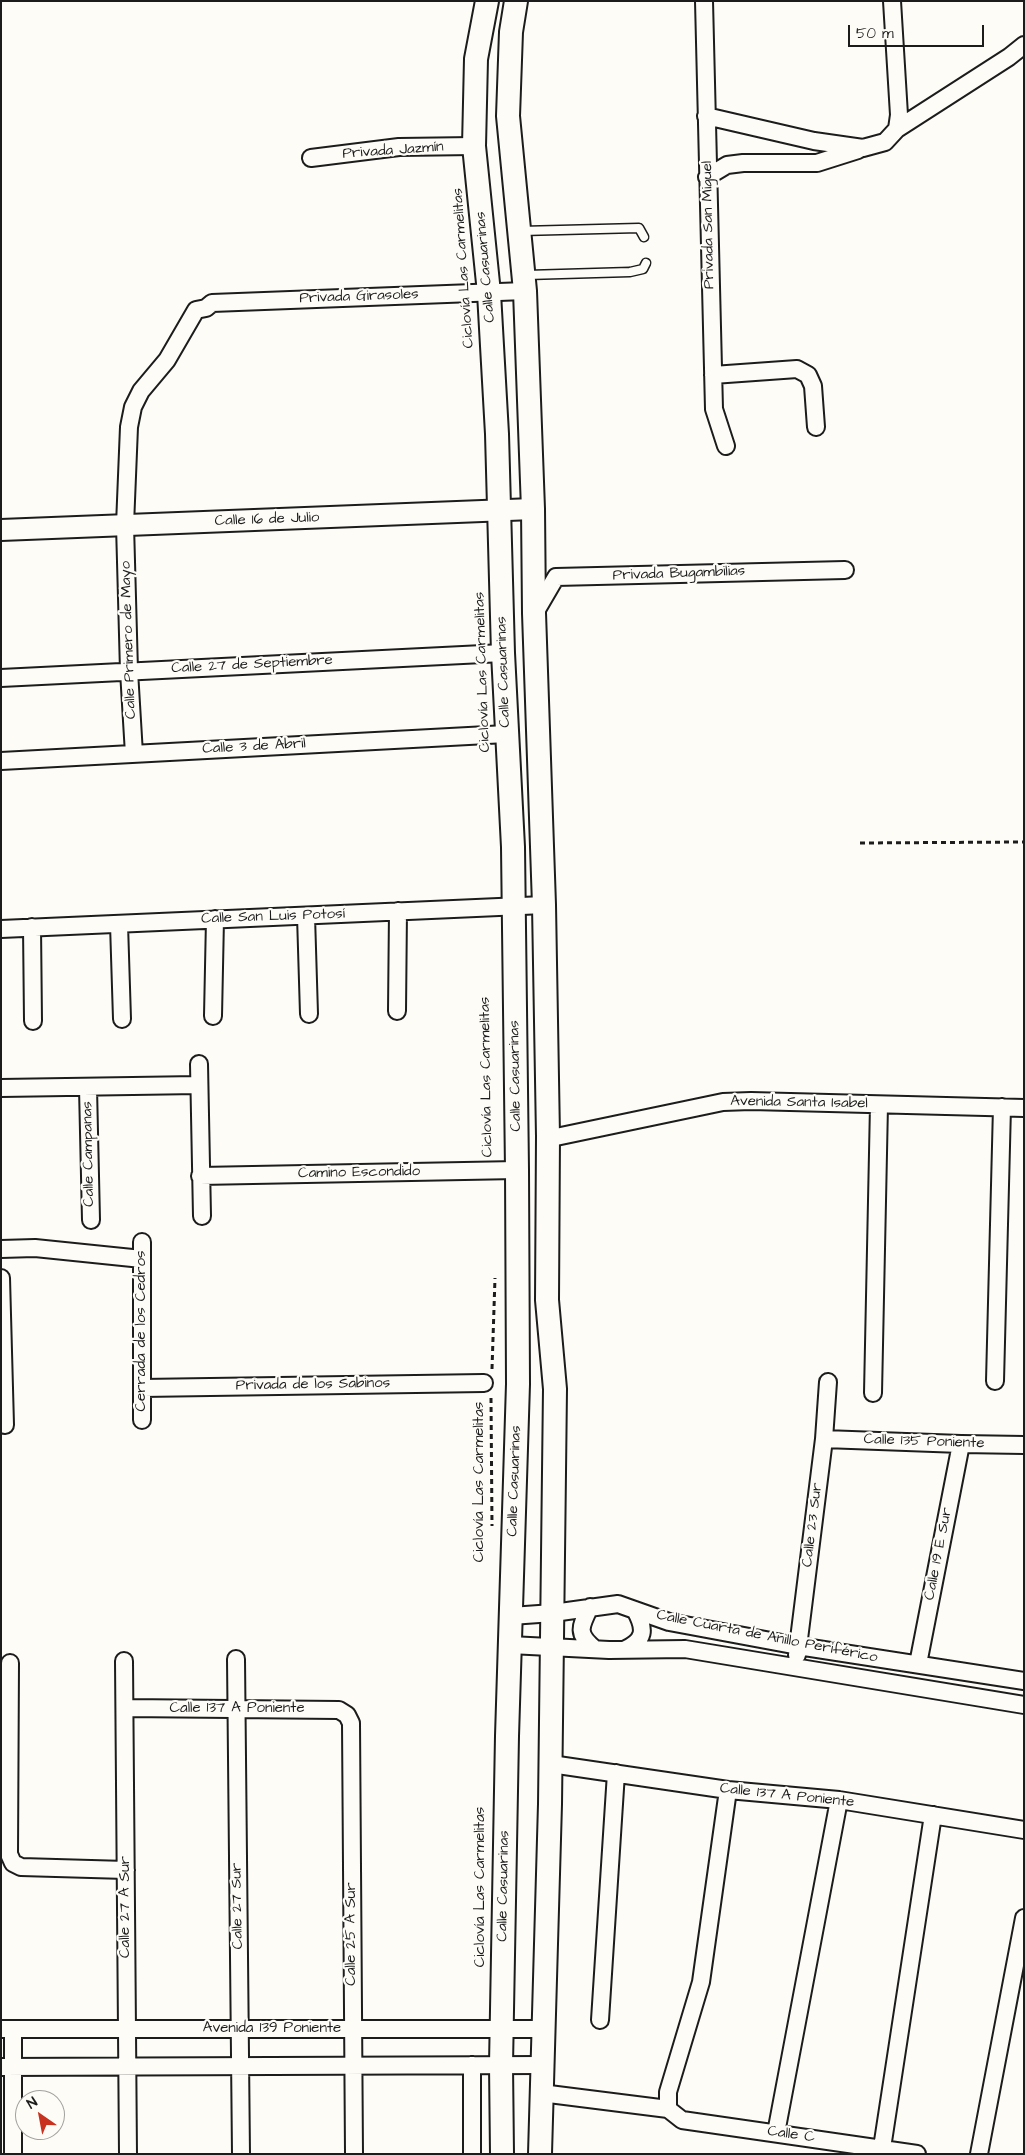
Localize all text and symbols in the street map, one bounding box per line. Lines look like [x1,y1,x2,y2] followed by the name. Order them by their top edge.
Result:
[850,15,986,47] scale bar
[856,23,894,44] text: 50 m
[342,138,444,164] street label: Privada Jazmín
[699,161,719,289] street label: Privada San Miguel
[449,187,479,349] street label: Ciclovía Las Carmelitas
[472,211,500,323] street label: Calle Casuarinas
[299,286,419,308] street label: Privada Girasoles
[214,509,320,531] street label: Calle 16 de Julio
[117,561,141,719] street label: Calle Primero de Mayo
[612,563,746,585] street label: Privada Bugambilias
[471,591,495,753] street label: Ciclovía Las Carmelitas
[493,616,515,728] street label: Calle Casuarinas
[171,652,333,678] street label: Calle 27 de Septiembre
[202,735,306,759] street label: Calle 3 de Abril
[201,905,345,929] street label: Calle San Luis Potosí
[477,997,497,1157] street label: Ciclovía Las Carmelitas
[506,1020,526,1132] street label: Calle Casuarinas
[730,1093,868,1113] street label: Avenida Santa Isabel
[79,1101,99,1207] street label: Calle Campanas
[298,1163,420,1183] street label: Camino Escondido
[133,1250,151,1412] street label: Cerrada de los Cedros
[236,1375,390,1395] street label: Privada de los Sabinos
[471,1402,489,1562] street label: Ciclovía Las Carmelitas
[504,1425,526,1537] street label: Calle Casuarinas
[863,1431,985,1453] street label: Calle 135 Poniente
[799,1482,827,1568] street label: Calle 23 Sur
[921,1506,957,1602] street label: Calle 19 E Sur
[655,1607,879,1667] street label: Calle Cuarta de Anillo Periférico
[169,1700,305,1718] street label: Calle 137 A Poniente
[719,1780,855,1812] street label: Calle 137 A Poniente
[472,1807,490,1967] street label: Ciclovía Las Carmelitas
[494,1830,514,1942] street label: Calle Casuarinas
[117,1856,135,1958] street label: Calle 27 A Sur
[228,1863,248,1949] street label: Calle 27 Sur
[343,1882,361,1986] street label: Calle 25 A Sur
[203,2020,341,2038] street label: Avenida 139 Poniente
[15,2090,65,2140] north arrow
[23,2092,42,2114] text: N
[766,2123,816,2147] street label: Calle C

